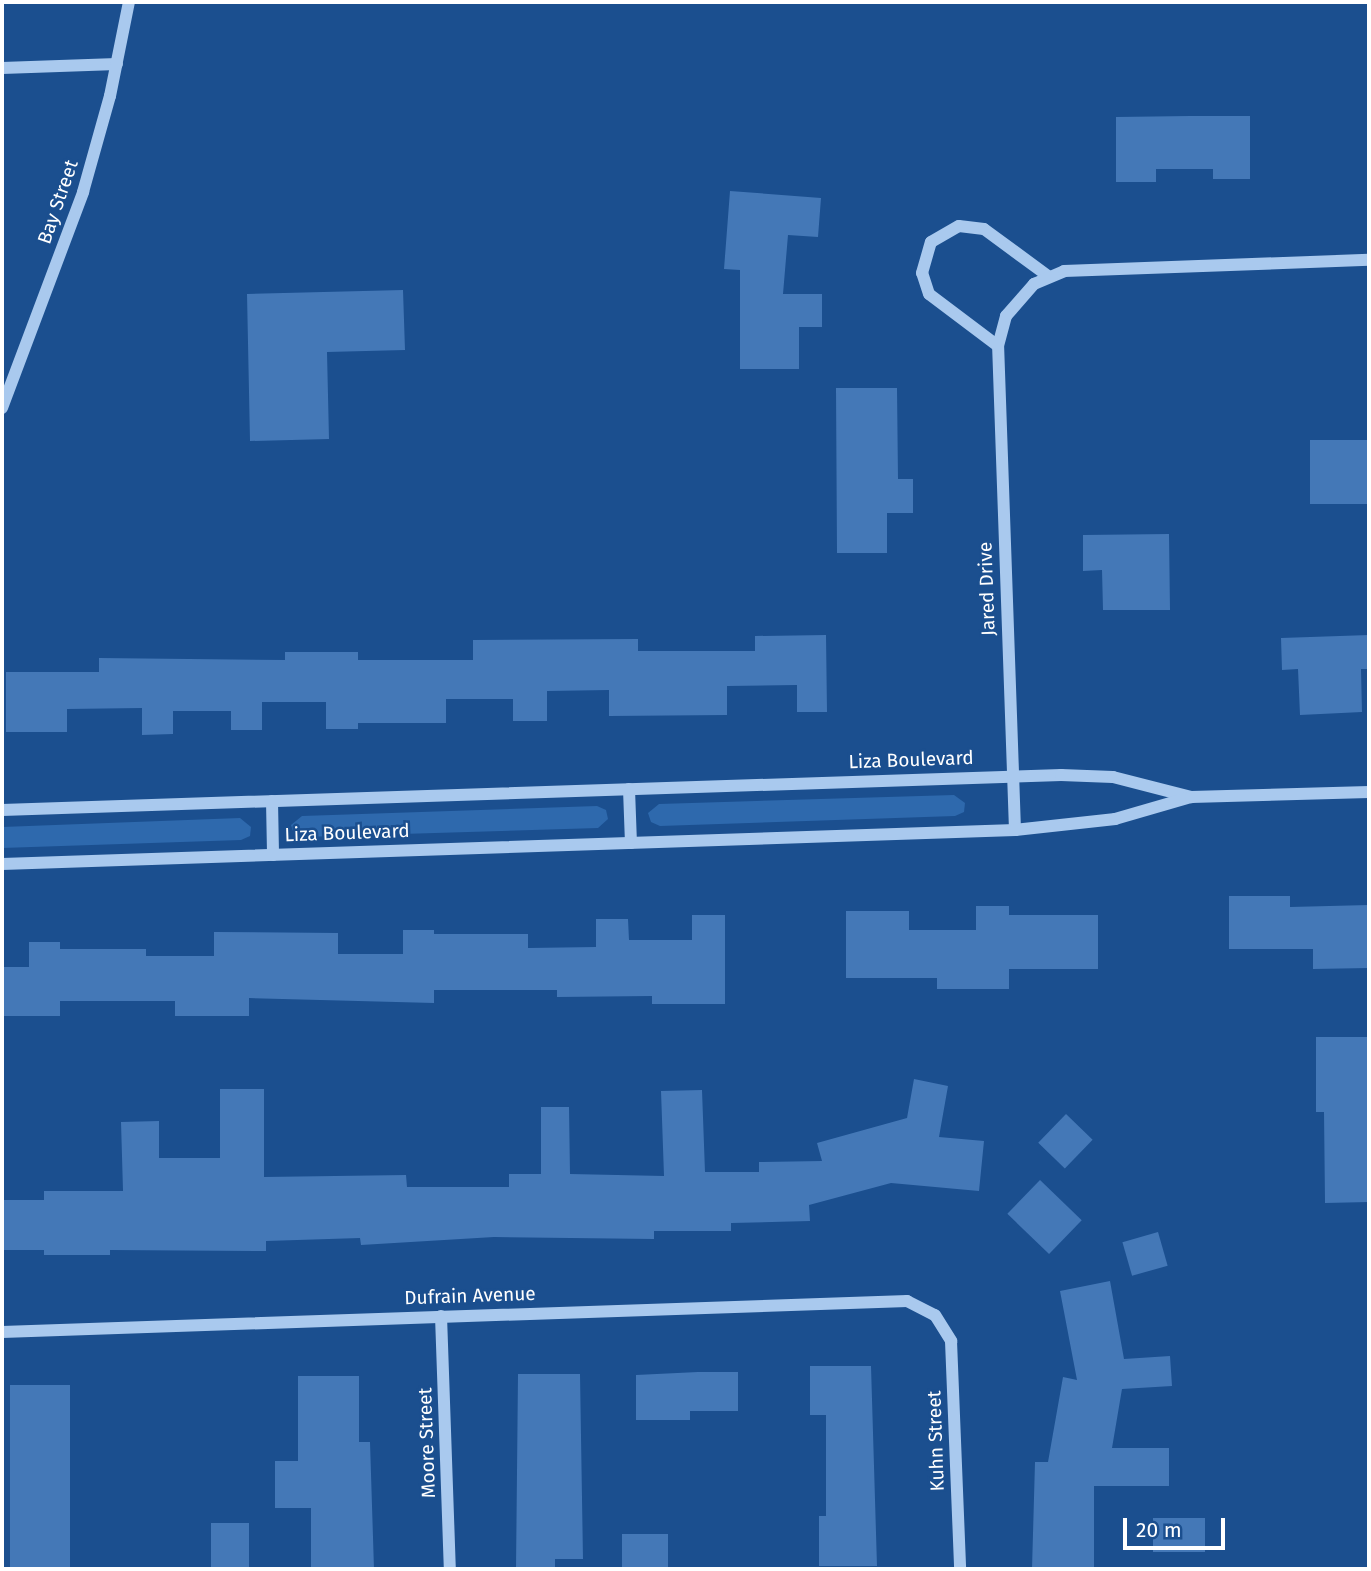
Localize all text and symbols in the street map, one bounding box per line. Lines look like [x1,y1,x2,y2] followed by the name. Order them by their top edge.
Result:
[33,157,83,247] street label: Bay Street
[974,542,1000,636] street label: Jared Drive
[848,746,974,774] street label: Liza Boulevard
[284,819,410,847] street label: Liza Boulevard
[404,1282,536,1310] street label: Dufrain Avenue
[414,1387,440,1499] street label: Moore Street
[923,1390,949,1492] street label: Kuhn Street
[1126,1504,1228,1548] scale bar
[1136,1517,1182,1543] text: 20 m

